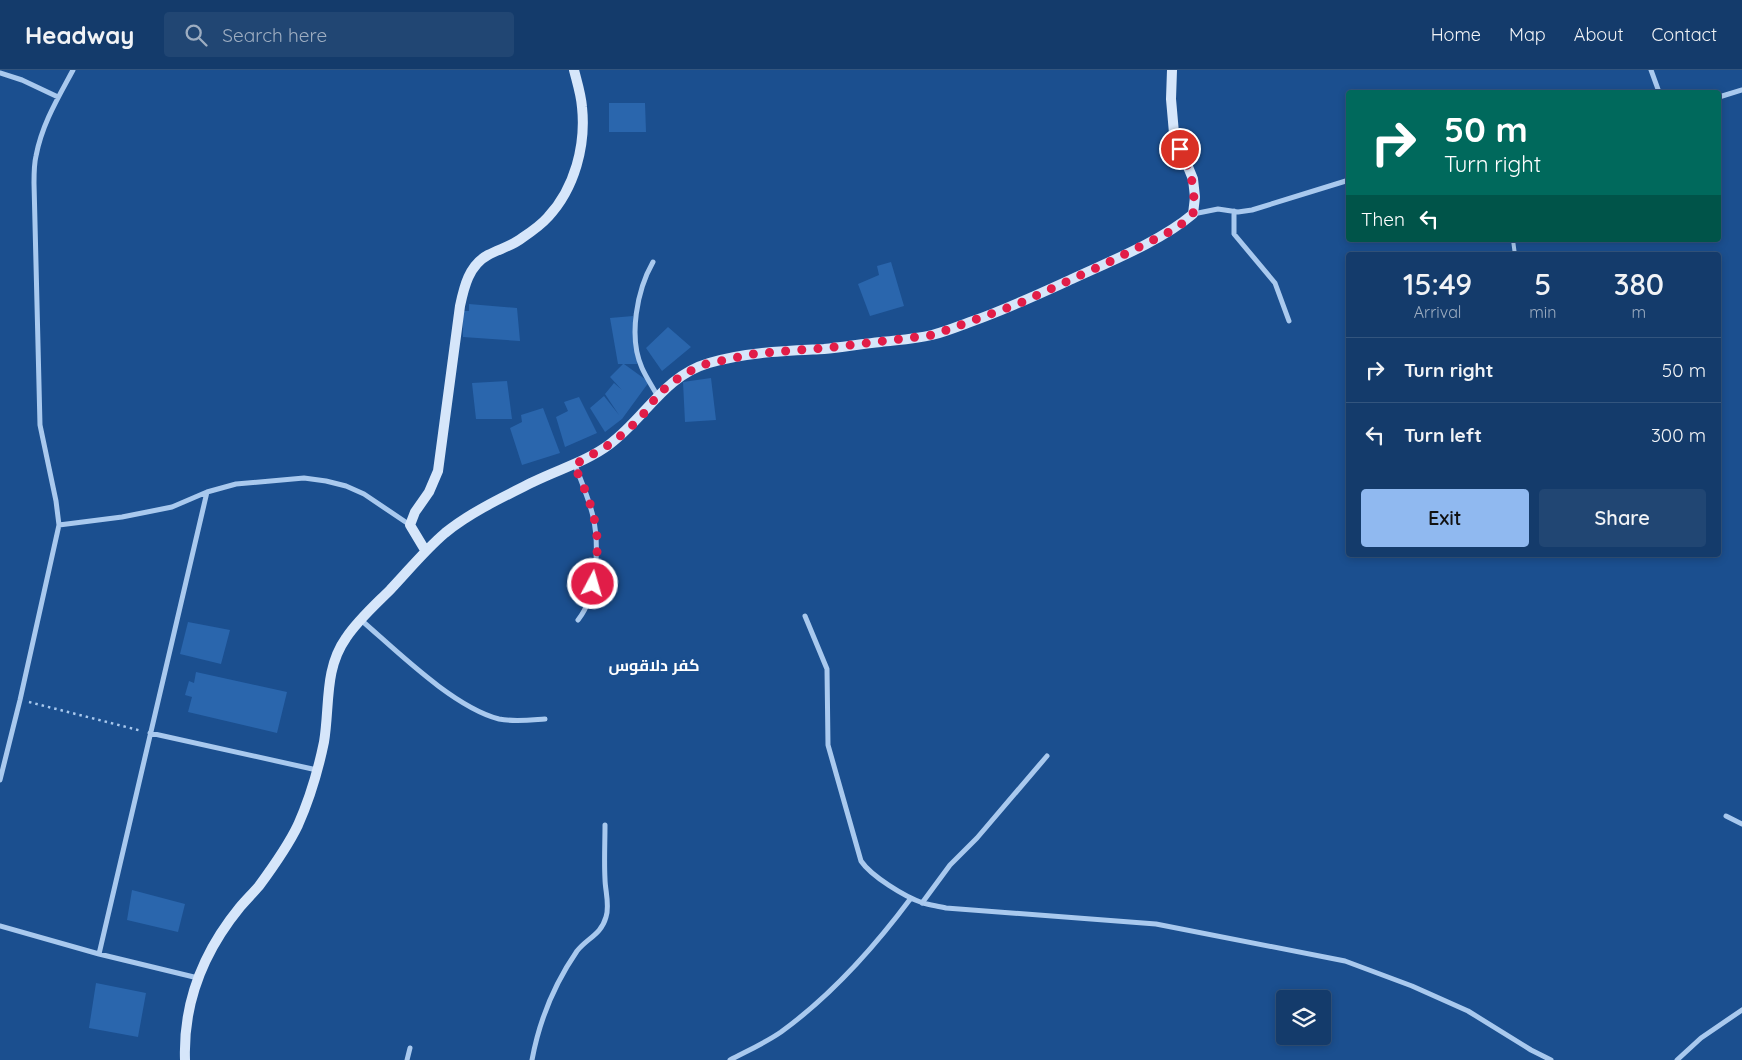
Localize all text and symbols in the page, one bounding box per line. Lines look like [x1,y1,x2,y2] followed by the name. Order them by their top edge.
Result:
[164,12,514,57] search box
[25,20,134,50] text: Headway
[182,21,210,49] icon: search
[222,23,327,47] text: Search here
[1431,23,1481,46] text: Home
[1509,23,1546,46] text: Map
[1574,23,1624,46] text: About
[1652,23,1717,46] text: Contact
[1444,107,1528,151] text: 50 m
[1361,110,1426,175] icon: right
[1159,128,1201,170] pin
[1166,135,1194,163] icon: arrive
[1444,150,1541,178] text: Turn right
[1415,205,1443,233] icon: left
[1361,207,1405,231] text: Then
[1403,265,1472,303] text: 15:49
[1534,265,1551,303] text: 5
[1613,265,1664,303] text: 380
[1414,302,1462,322] text: Arrival
[1529,302,1556,322] text: min
[1631,302,1646,322] text: m
[1361,356,1389,384] icon: right
[1404,358,1493,382] text: Turn right
[1662,358,1706,382] text: 50 m
[1361,421,1389,449] icon: left
[1404,423,1482,447] text: Turn left
[1651,423,1706,447] text: 300 m
[1361,489,1529,547] button: Exit
[1539,489,1706,547] button: Share
[566,557,618,609] position arrow
[609,655,699,675] district label: كفر دلاقوس
[1276,990,1331,1045] map controls
[1276,990,1331,1045] button: layers

